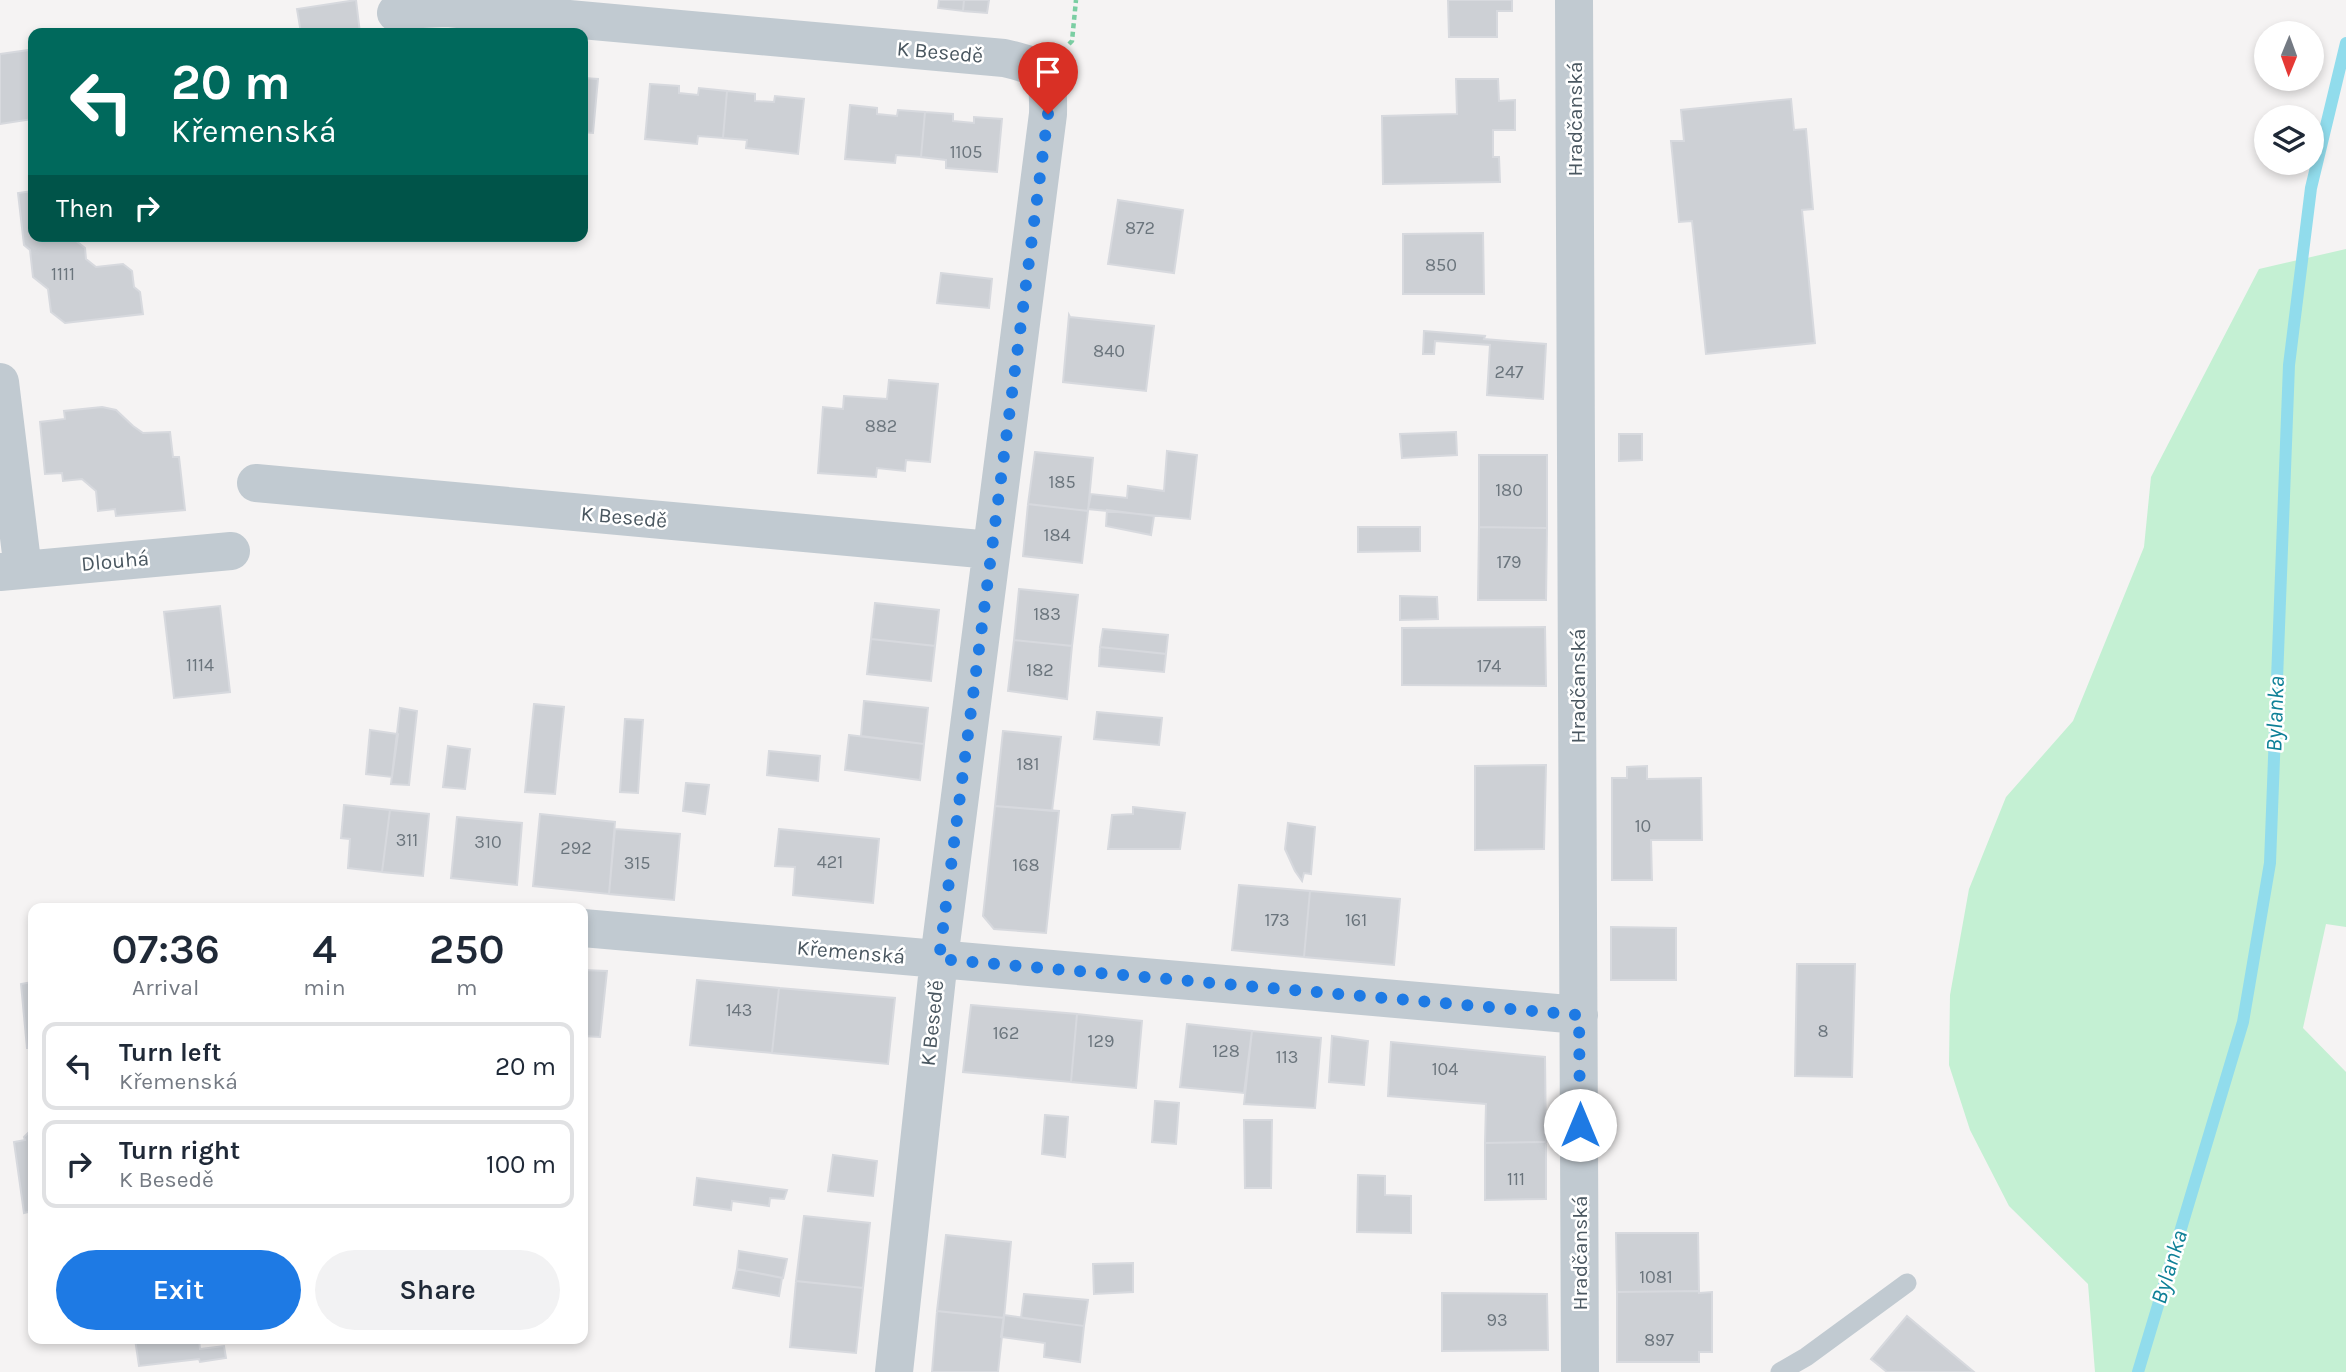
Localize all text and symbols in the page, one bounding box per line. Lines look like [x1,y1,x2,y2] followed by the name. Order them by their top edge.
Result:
[2254,21,2324,91] north arrow
[2254,21,2324,175] map controls
[896,36,984,68] street label: K Besedě
[1018,42,1078,114] pin
[1029,53,1067,91] icon: arrive
[171,54,291,111] text: 20 m
[56,56,147,147] icon: left
[1563,61,1587,177] street label: Hradčanská
[2254,105,2324,175] button: layers
[171,113,337,150] text: Křemenská
[950,141,982,163] house number: 1105
[128,189,166,227] icon: right
[56,193,114,224] text: Then
[1125,217,1155,239] house number: 872
[1425,254,1457,276] house number: 850
[51,263,75,285] house number: 1111
[1093,340,1125,362] house number: 840
[1495,361,1524,383] house number: 247
[865,415,897,437] house number: 882
[1048,471,1076,493] house number: 185
[1495,479,1523,501] house number: 180
[580,501,668,533] street label: K Besedě
[1043,524,1071,546] house number: 184
[80,546,150,576] street label: Dlouhá
[1497,551,1521,573] house number: 179
[1033,603,1061,625] house number: 183
[1566,628,1590,744] street label: Hradčanská
[186,654,214,676] house number: 1114
[1477,655,1501,677] house number: 174
[1026,659,1054,681] house number: 182
[2260,676,2290,752] water label: Bylanka
[1017,753,1039,775] house number: 181
[1635,815,1651,837] house number: 10
[396,829,418,851] house number: 311
[474,831,502,853] house number: 310
[560,837,592,859] house number: 292
[817,851,843,873] house number: 421
[624,852,650,874] house number: 315
[1012,854,1040,876] house number: 168
[1264,909,1290,931] house number: 173
[1345,909,1367,931] house number: 161
[111,924,220,974] text: 07:36
[312,924,337,974] text: 4
[429,924,505,974] text: 250
[796,935,906,969] street label: Křemenská
[132,974,199,1001] text: Arrival
[303,974,346,1001] text: min
[456,974,478,1001] text: m
[916,979,948,1067] street label: K Besedě
[726,999,752,1021] house number: 143
[1817,1020,1829,1042] house number: 8
[993,1022,1019,1044] house number: 162
[1088,1030,1114,1052] house number: 129
[119,1037,221,1068] text: Turn left
[1212,1040,1240,1062] house number: 128
[1276,1046,1298,1068] house number: 113
[60,1047,98,1085] icon: left
[495,1051,556,1082] text: 20 m
[1432,1058,1458,1080] house number: 104
[119,1068,238,1095] text: Křemenská
[1543,1088,1617,1162] position arrow
[119,1135,240,1166] text: Turn right
[60,1145,98,1183] icon: right
[486,1149,556,1180] text: 100 m
[119,1166,214,1193] text: K Besedě
[1507,1168,1525,1190] house number: 111
[1568,1195,1592,1311] street label: Hradčanská
[2145,1227,2193,1307] water label: Bylanka
[56,1250,301,1330] button: Exit
[315,1250,560,1330] button: Share
[1639,1266,1673,1288] house number: 1081
[1486,1309,1508,1331] house number: 93
[1644,1329,1675,1351] house number: 897

